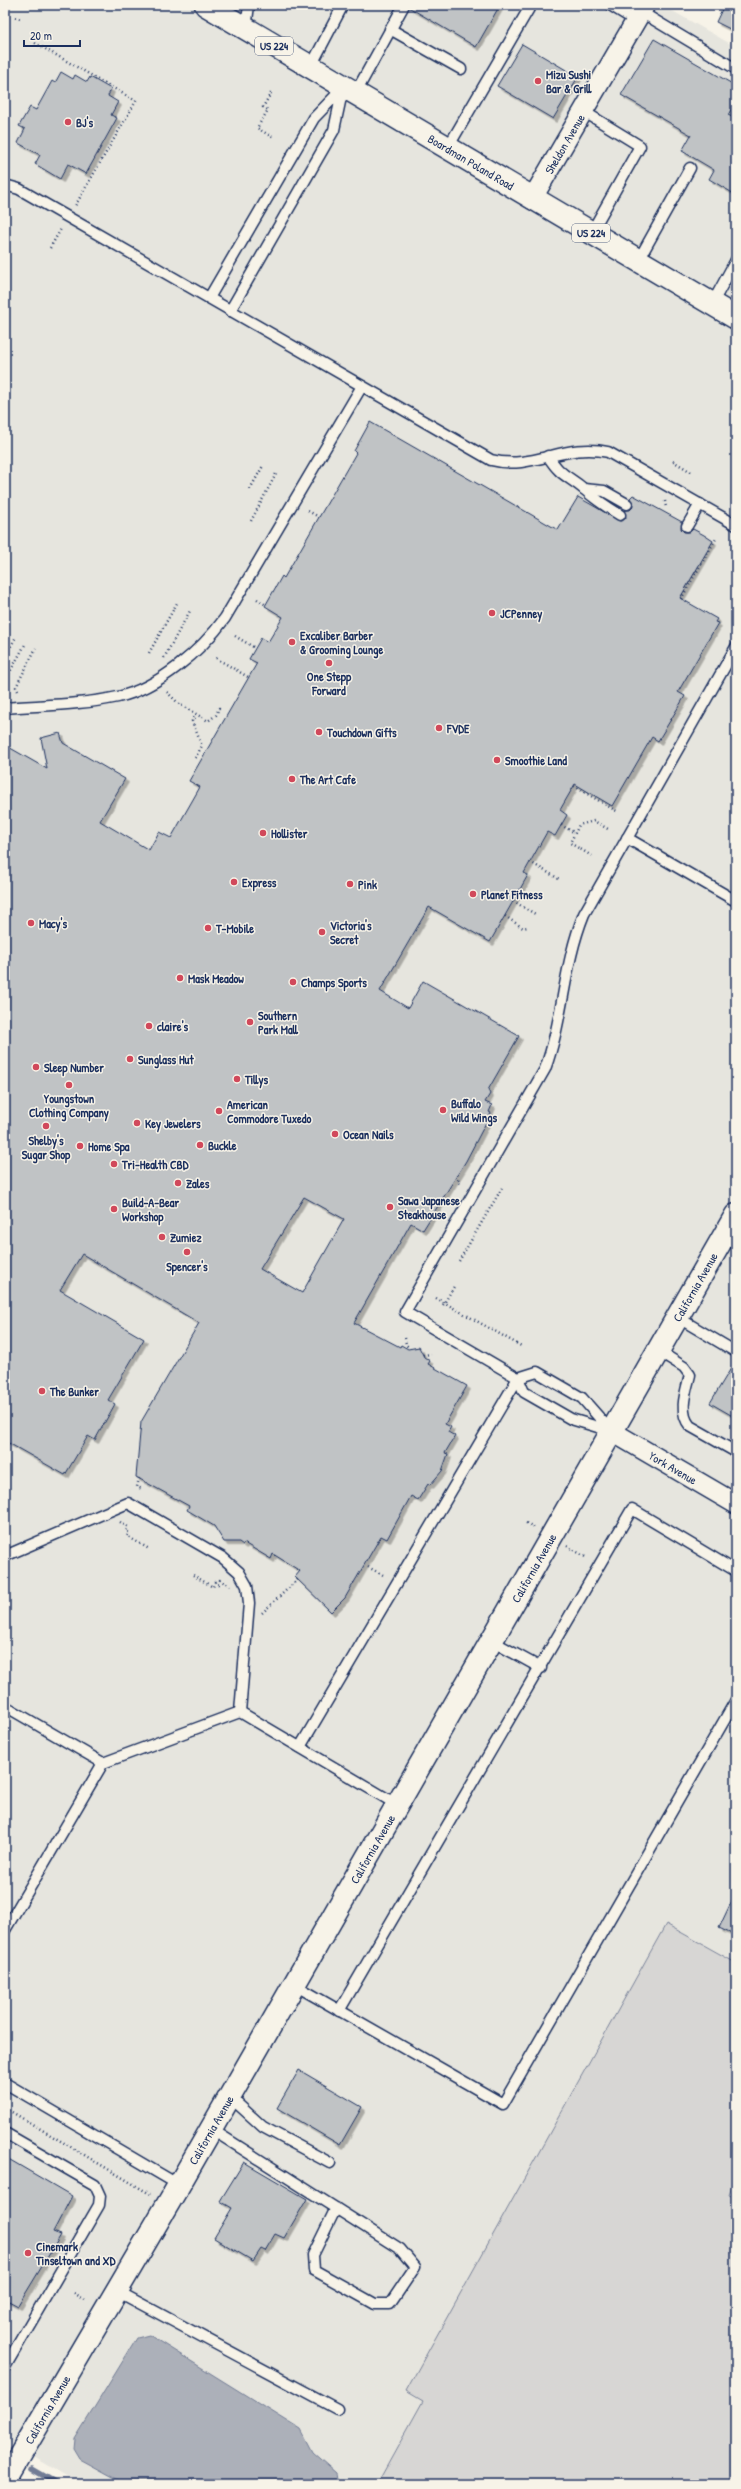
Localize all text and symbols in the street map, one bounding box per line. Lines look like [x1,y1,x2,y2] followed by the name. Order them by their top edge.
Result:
[24,22,80,48] scale bar
[30,27,52,44] text: 20 m
[255,37,293,55] road number: US 224
[546,66,592,97] place label: Mizu Sushi Bar & Grill
[533,76,543,86] marker: Mizu Sushi Bar & Grill
[540,110,588,177] street label: Sheldon Avenue
[76,114,93,131] place label: BJ's
[63,117,73,127] marker: BJ's
[425,130,518,194] street label: Boardman Poland Road
[572,224,610,242] road number: US 224
[500,605,542,623] place label: JCPenney
[487,608,497,618] marker: JCPenney
[300,627,383,659] place label: Excaliber Barber & Grooming Lounge
[287,637,297,647] marker: Excaliber Barber & Grooming Lounge
[324,658,334,668] marker: One Stepp Forward
[307,668,352,699] place label: One Stepp Forward
[446,720,470,737] place label: FVDE
[434,723,444,733] marker: FVDE
[326,724,397,741] place label: Touchdown Gifts
[314,727,324,737] marker: Touchdown Gifts
[505,752,567,769] place label: Smoothie Land
[492,755,502,765] marker: Smoothie Land
[299,771,356,788] place label: The Art Cafe
[287,774,297,784] marker: The Art Cafe
[271,825,308,842] place label: Hollister
[258,828,268,838] marker: Hollister
[242,874,277,892] place label: Express
[358,876,377,893] place label: Pink
[229,877,239,887] marker: Express
[345,879,355,889] marker: Pink
[481,886,543,903] place label: Planet Fitness
[468,889,478,899] marker: Planet Fitness
[39,915,68,933] place label: Macy's
[330,917,372,948] place label: Victoria's Secret
[26,918,36,928] marker: Macy's
[215,920,254,937] place label: T-Mobile
[203,923,213,933] marker: T-Mobile
[317,927,327,937] marker: Victoria's Secret
[188,970,244,987] place label: Mask Meadow
[175,973,185,983] marker: Mask Meadow
[301,974,367,992] place label: Champs Sports
[288,977,298,987] marker: Champs Sports
[258,1007,299,1038] place label: Southern Park Mall
[245,1017,255,1027] marker: Southern Park Mall
[157,1018,189,1035] place label: claire's
[144,1021,154,1031] marker: claire's
[138,1051,194,1069] place label: Sunglass Hut
[125,1054,135,1064] marker: Sunglass Hut
[44,1059,104,1077] place label: Sleep Number
[31,1062,41,1072] marker: Sleep Number
[244,1071,269,1089] place label: Tillys
[232,1074,242,1084] marker: Tillys
[64,1080,74,1090] marker: Youngstown Clothing Company
[29,1090,109,1122] place label: Youngstown Clothing Company
[451,1095,498,1127] place label: Buffalo Wild Wings
[227,1096,311,1127] place label: American Commodore Tuxedo
[438,1105,448,1115] marker: Buffalo Wild Wings
[214,1106,224,1116] marker: American Commodore Tuxedo
[145,1115,201,1133] place label: Key Jewelers
[132,1118,142,1128] marker: Key Jewelers
[41,1121,51,1131] marker: Shelby's Sugar Shop
[343,1126,394,1143] place label: Ocean Nails
[330,1129,340,1139] marker: Ocean Nails
[22,1132,71,1164] place label: Shelby's Sugar Shop
[208,1137,237,1154] place label: Buckle
[88,1138,130,1156] place label: Home Spa
[195,1140,205,1150] marker: Buckle
[75,1141,85,1151] marker: Home Spa
[121,1156,189,1173] place label: Tri-Health CBD
[109,1159,119,1169] marker: Tri-Health CBD
[186,1175,210,1192] place label: Zales
[173,1178,183,1188] marker: Zales
[398,1192,460,1223] place label: Sawa Japanese Steakhouse
[122,1194,180,1226] place label: Build-A-Bear Workshop
[385,1202,395,1212] marker: Sawa Japanese Steakhouse
[109,1204,119,1214] marker: Build-A-Bear Workshop
[170,1229,203,1246] place label: Zumiez
[157,1232,167,1242] marker: Zumiez
[182,1247,192,1257] marker: Spencer's
[668,1249,721,1325] street label: California Avenue
[166,1258,208,1276] place label: Spencer's
[49,1383,99,1400] place label: The Bunker
[37,1386,47,1396] marker: The Bunker
[646,1447,701,1488] street label: York Avenue
[507,1530,560,1606] street label: California Avenue
[345,1811,399,1886] street label: California Avenue
[184,2092,237,2167] street label: California Avenue
[35,2238,116,2269] place label: Cinemark Tinseltown and XD
[23,2248,33,2258] marker: Cinemark Tinseltown and XD
[20,2372,74,2447] street label: California Avenue

